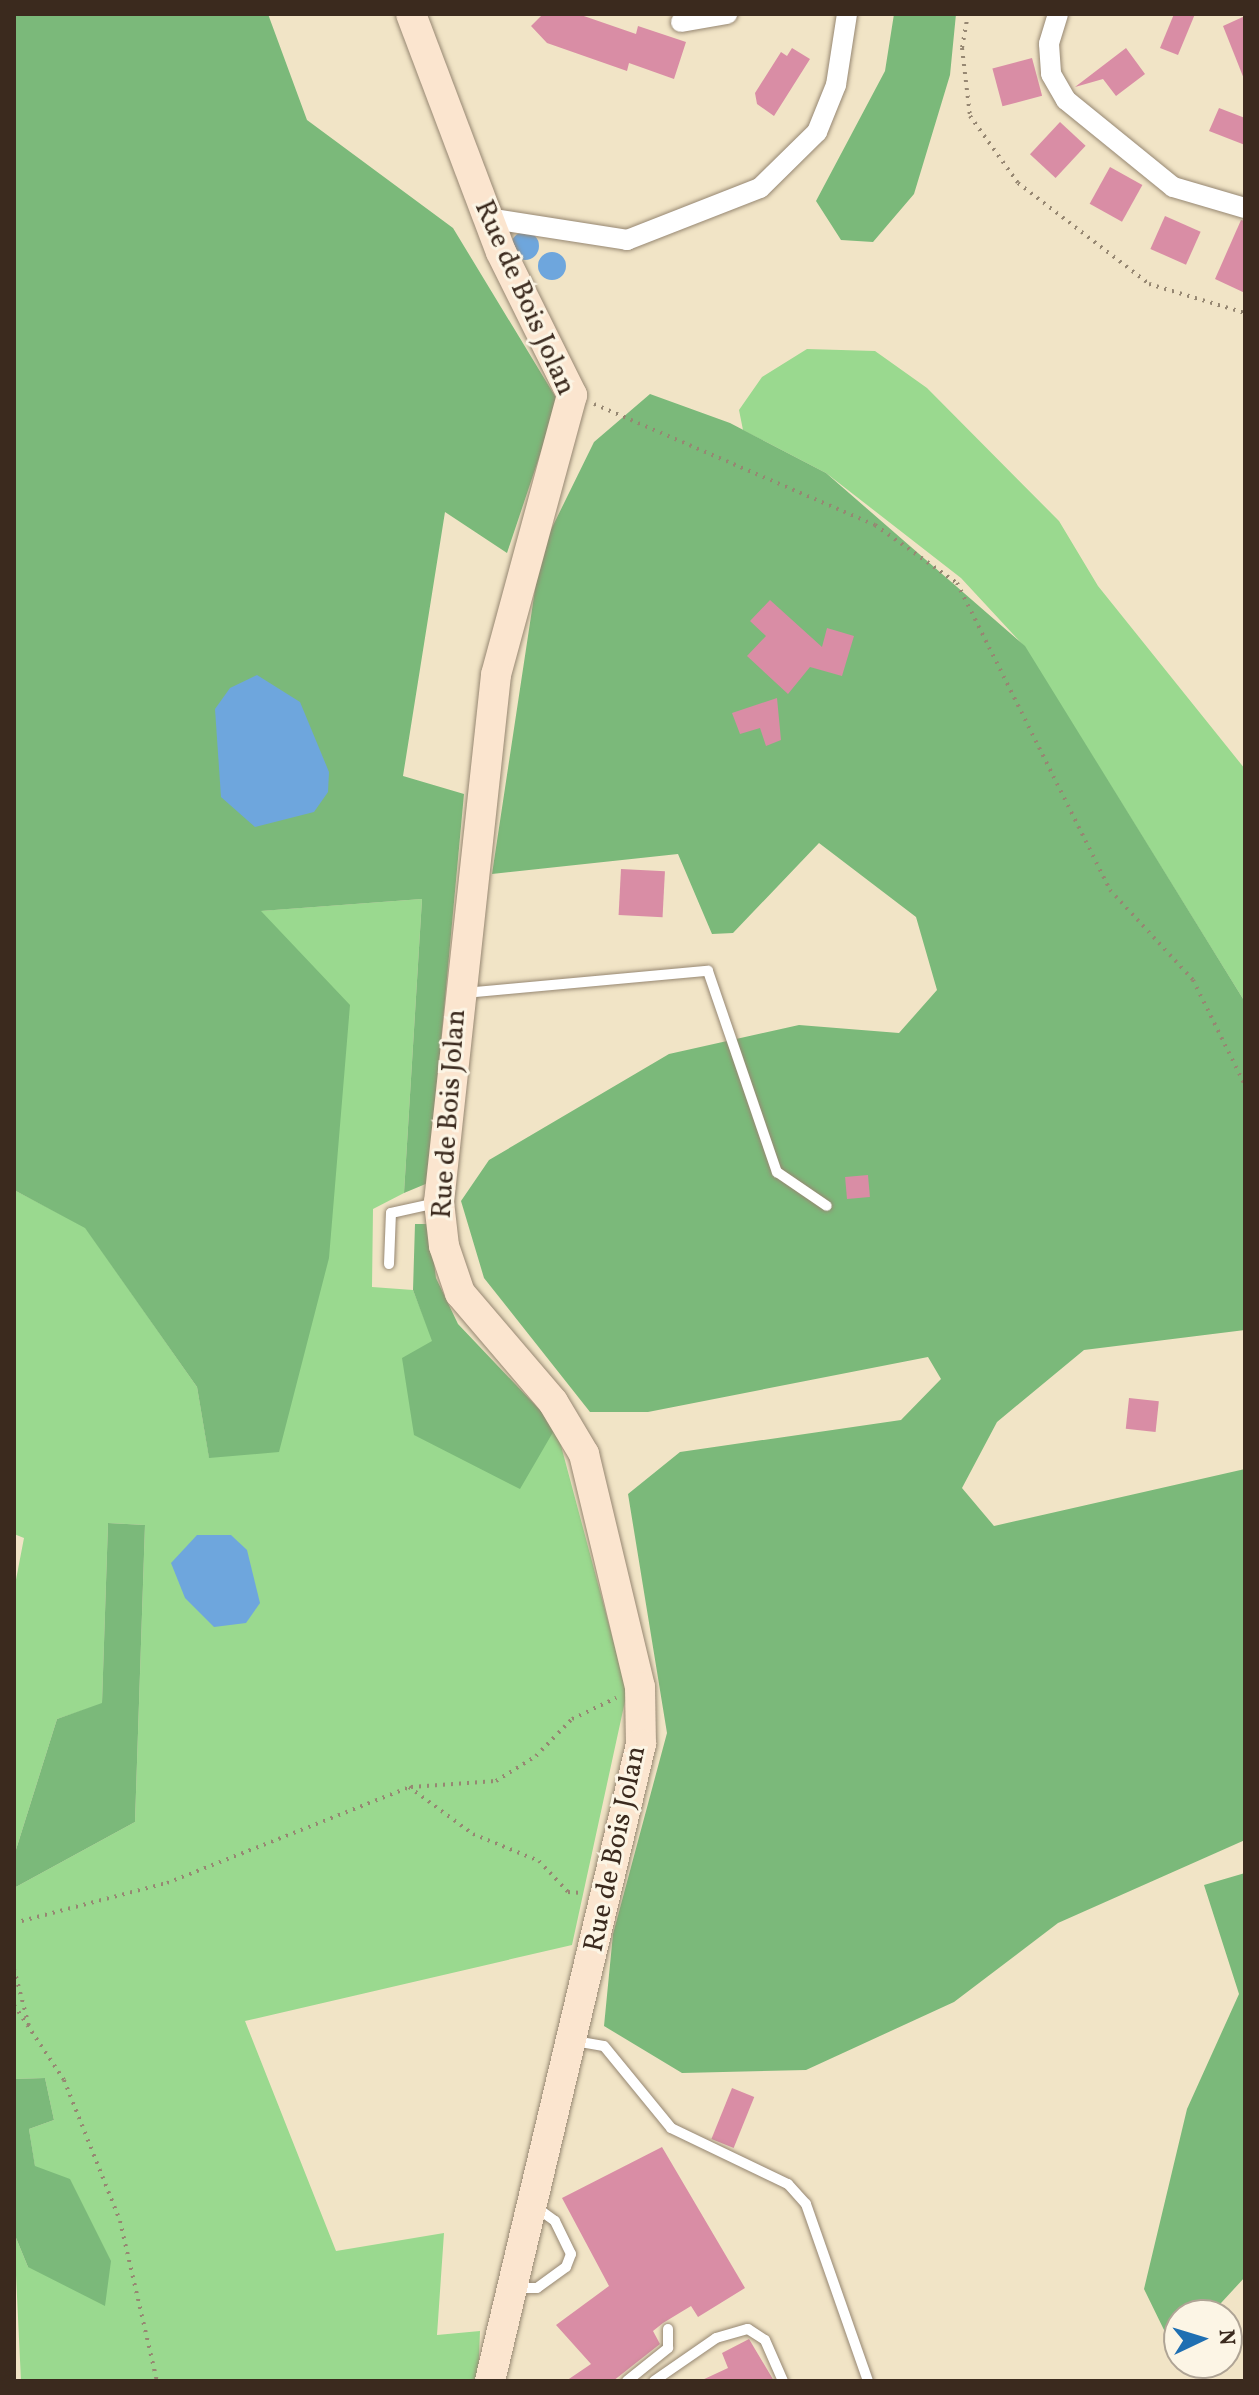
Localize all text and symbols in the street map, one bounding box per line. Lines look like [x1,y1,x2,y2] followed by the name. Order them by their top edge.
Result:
[466,195,582,401] street label: Rue de Bois Jolan
[426,1008,474,1220] street label: Rue de Bois Jolan
[578,1743,654,1955] street label: Rue de Bois Jolan
[1163,2299,1243,2379] north arrow
[1209,2328,1241,2346] text: N

